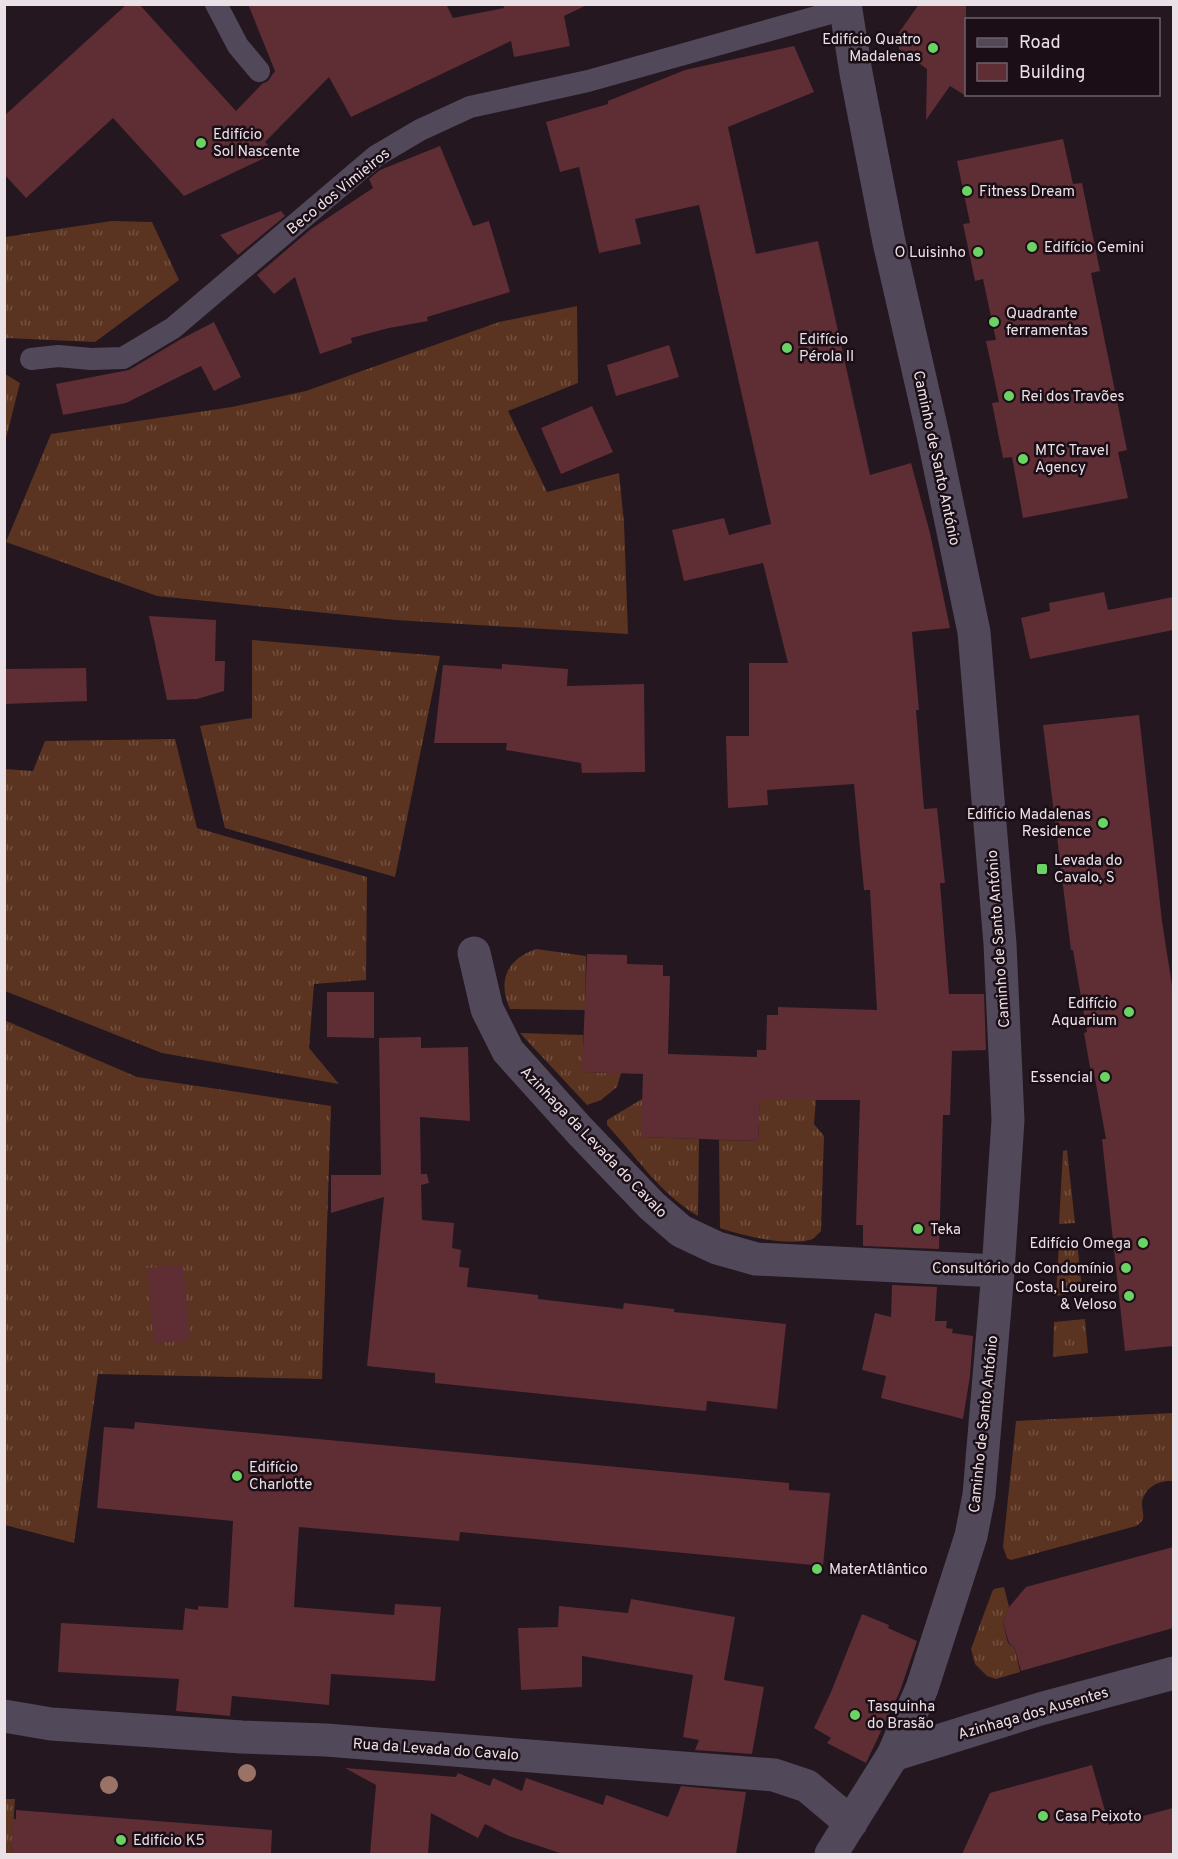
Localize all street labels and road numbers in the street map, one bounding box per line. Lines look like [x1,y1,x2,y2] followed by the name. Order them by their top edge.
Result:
[284,145,394,240] street label: Beco dos Vimieiros
[908,369,963,548] street label: Caminho de Santo António
[984,849,1015,1029] street label: Caminho de Santo António
[515,1063,670,1223] street label: Azinhaga da Levada do Cavalo
[966,1334,1003,1514] street label: Caminho de Santo António
[956,1684,1111,1745] street label: Azinhaga dos Ausentes
[352,1735,520,1766] street label: Rua da Levada do Cavalo

